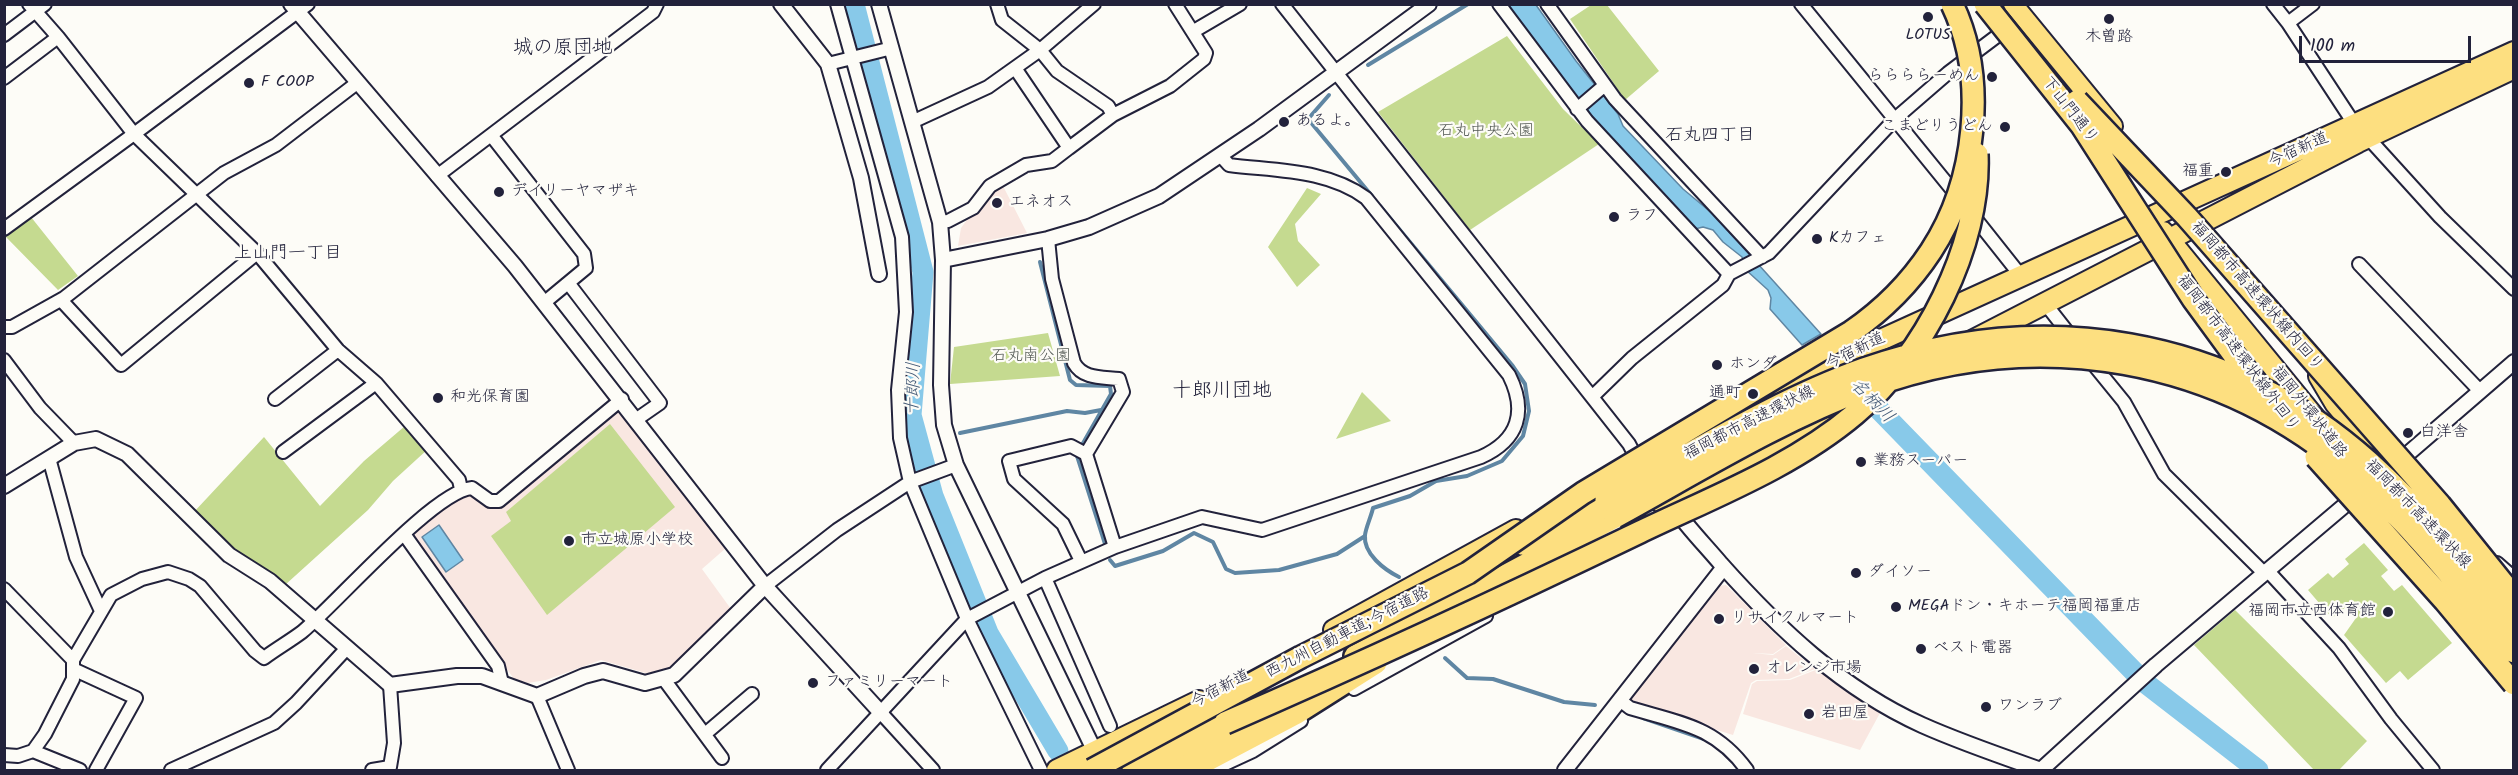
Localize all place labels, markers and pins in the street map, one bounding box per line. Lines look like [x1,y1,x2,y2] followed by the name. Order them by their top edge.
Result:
[1921,10,1935,24] marker: LOTUS
[2102,12,2116,26] marker: 木曽路
[1905,26,1951,46] place label: LOTUS
[2085,28,2133,48] place label: 木曽路
[1868,67,1980,87] place label: ららららーめん
[1985,70,1999,84] marker: ららららーめん
[261,73,314,93] place label: F COOP
[242,76,256,90] marker: F COOP
[1296,112,1360,132] place label: あるよ。
[1277,115,1291,129] marker: あるよ。
[1881,117,1993,137] place label: こまどりうどん
[1998,120,2012,134] marker: こまどりうどん
[2182,162,2214,182] place label: 福重
[2219,165,2233,179] marker: 福重
[511,182,639,202] place label: デイリーヤマザキ
[492,185,506,199] marker: デイリーヤマザキ
[1009,193,1073,213] place label: エネオス
[990,196,1004,210] marker: エネオス
[1626,207,1658,227] place label: ラフ
[1607,210,1621,224] marker: ラフ
[1829,229,1886,249] place label: Kカフェ
[1810,232,1824,246] marker: Kカフェ
[1729,355,1777,375] place label: ホンダ
[1710,358,1724,372] marker: ホンダ
[1709,384,1741,404] place label: 通町
[1746,387,1760,401] marker: 通町
[450,388,530,408] place label: 和光保育園
[431,391,445,405] marker: 和光保育園
[2420,423,2468,443] place label: 白洋舎
[2401,426,2415,440] marker: 白洋舎
[1873,452,1968,472] place label: 業務スーパー
[1854,455,1868,469] marker: 業務スーパー
[581,531,693,551] place label: 市立城原小学校
[562,534,576,548] marker: 市立城原小学校
[1868,563,1932,583] place label: ダイソー
[1849,566,1863,580] marker: ダイソー
[1908,597,2141,617] place label: MEGAドン・キホーテ福岡福重店
[1889,600,1903,614] marker: MEGAドン・キホーテ福岡福重店
[2248,602,2376,622] place label: 福岡市立西体育館
[2381,605,2395,619] marker: 福岡市立西体育館
[1731,609,1859,629] place label: リサイクルマート
[1712,612,1726,626] marker: リサイクルマート
[1933,639,2013,659] place label: ベスト電器
[1914,642,1928,656] marker: ベスト電器
[1766,659,1862,679] place label: オレンジ市場
[1747,662,1761,676] marker: オレンジ市場
[825,673,953,693] place label: ファミリーマート
[806,676,820,690] marker: ファミリーマート
[1998,697,2062,717] place label: ワンラブ
[1979,700,1993,714] marker: ワンラブ
[1821,704,1869,724] place label: 岩田屋
[1802,707,1816,721] marker: 岩田屋

